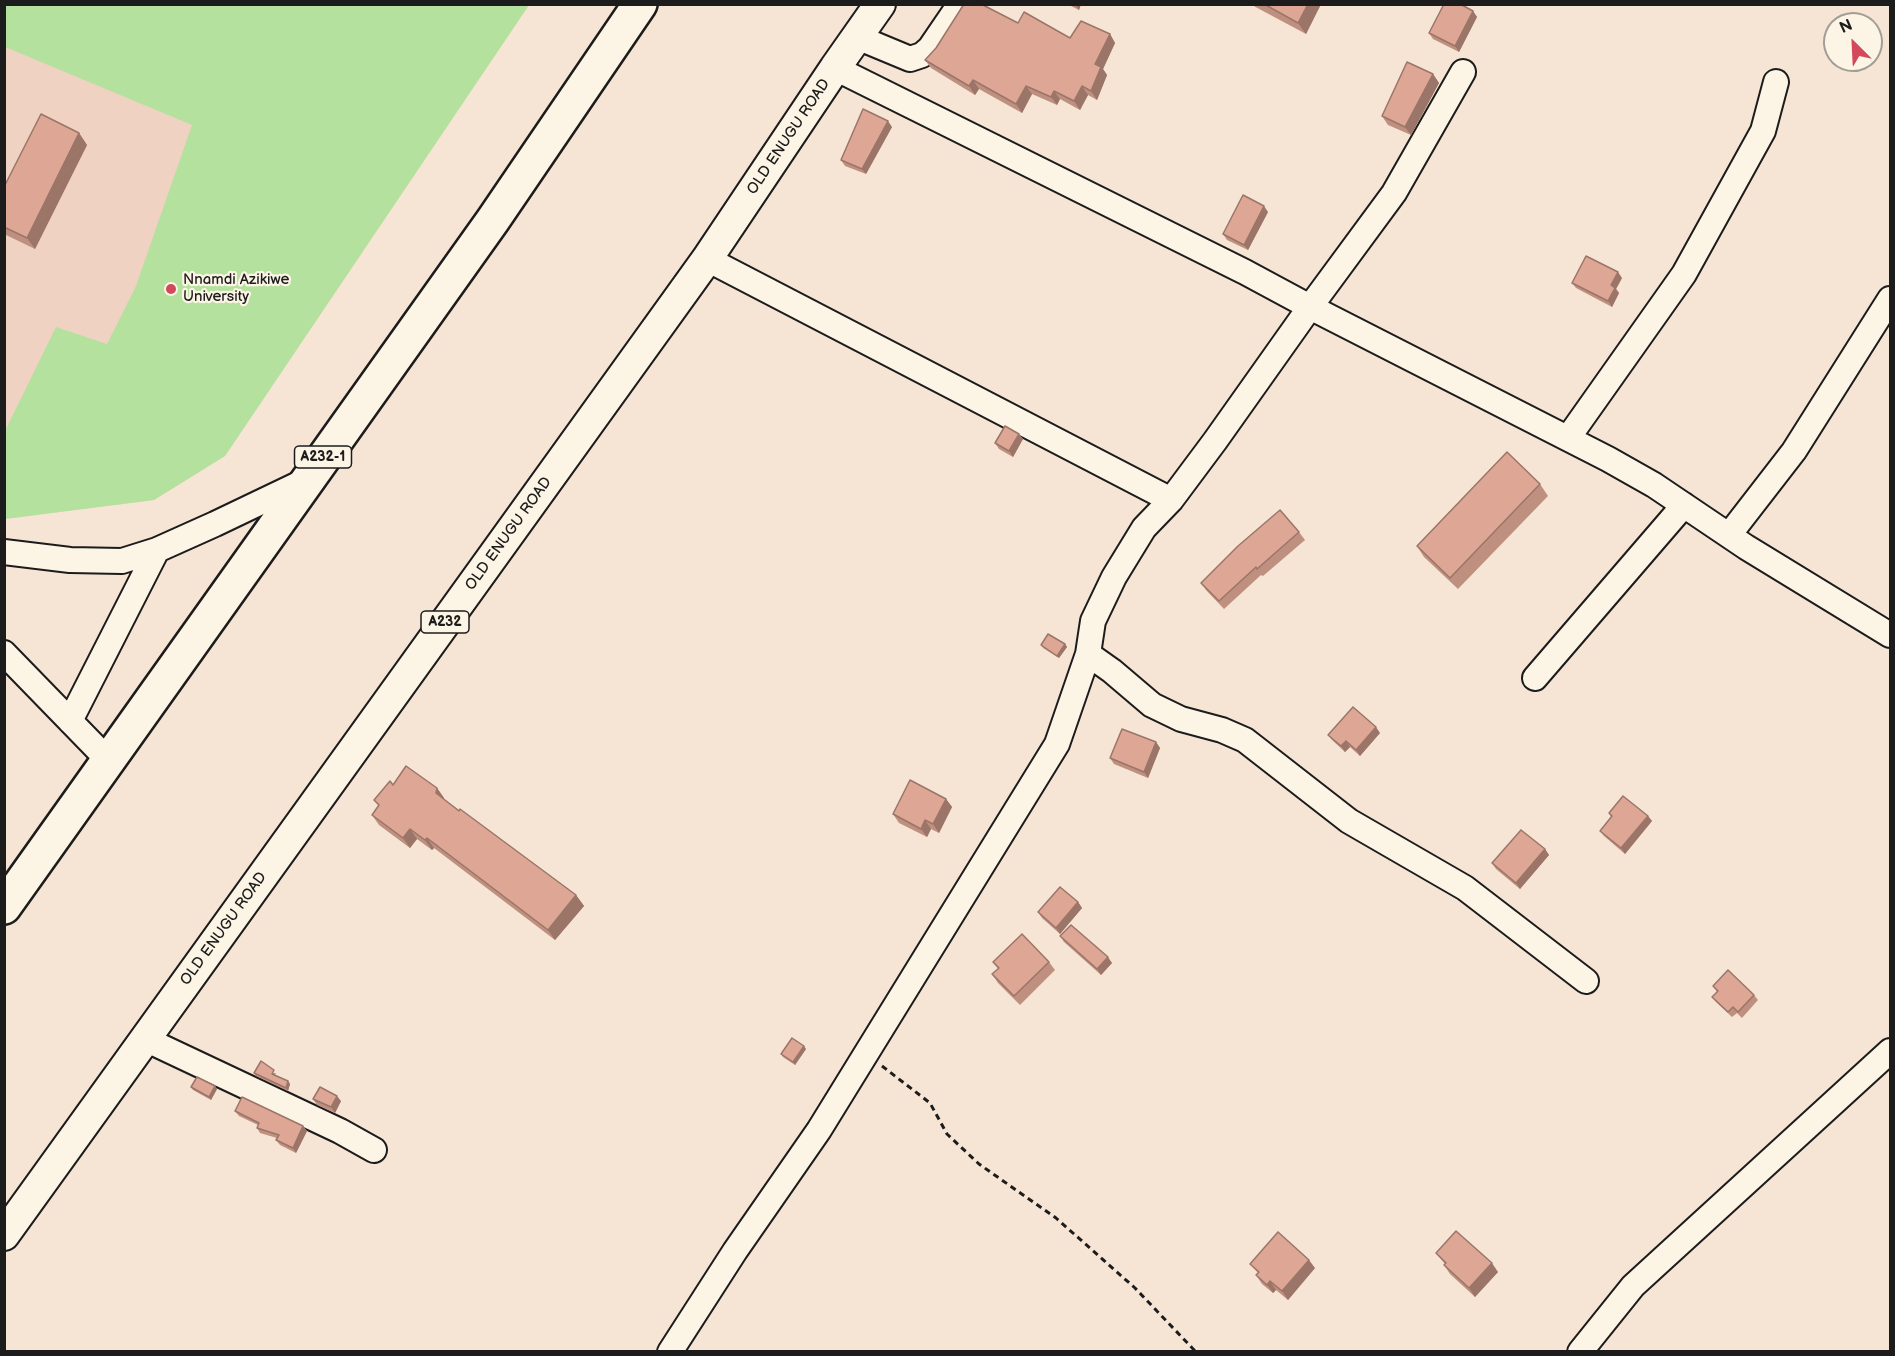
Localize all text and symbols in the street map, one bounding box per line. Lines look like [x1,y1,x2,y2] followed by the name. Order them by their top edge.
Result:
[1823,12,1883,72] north arrow
[1837,16,1856,38] text: N
[744,76,834,198] street label: OLD ENUGU ROAD
[183,271,289,306] place label: Nnamdi Azikiwe University
[164,282,178,296] marker: Nnamdi Azikiwe University
[294,446,352,468] road number: A232-1
[462,474,556,594] street label: OLD ENUGU ROAD
[421,611,469,633] road number: A232
[177,869,271,989] street label: OLD ENUGU ROAD

